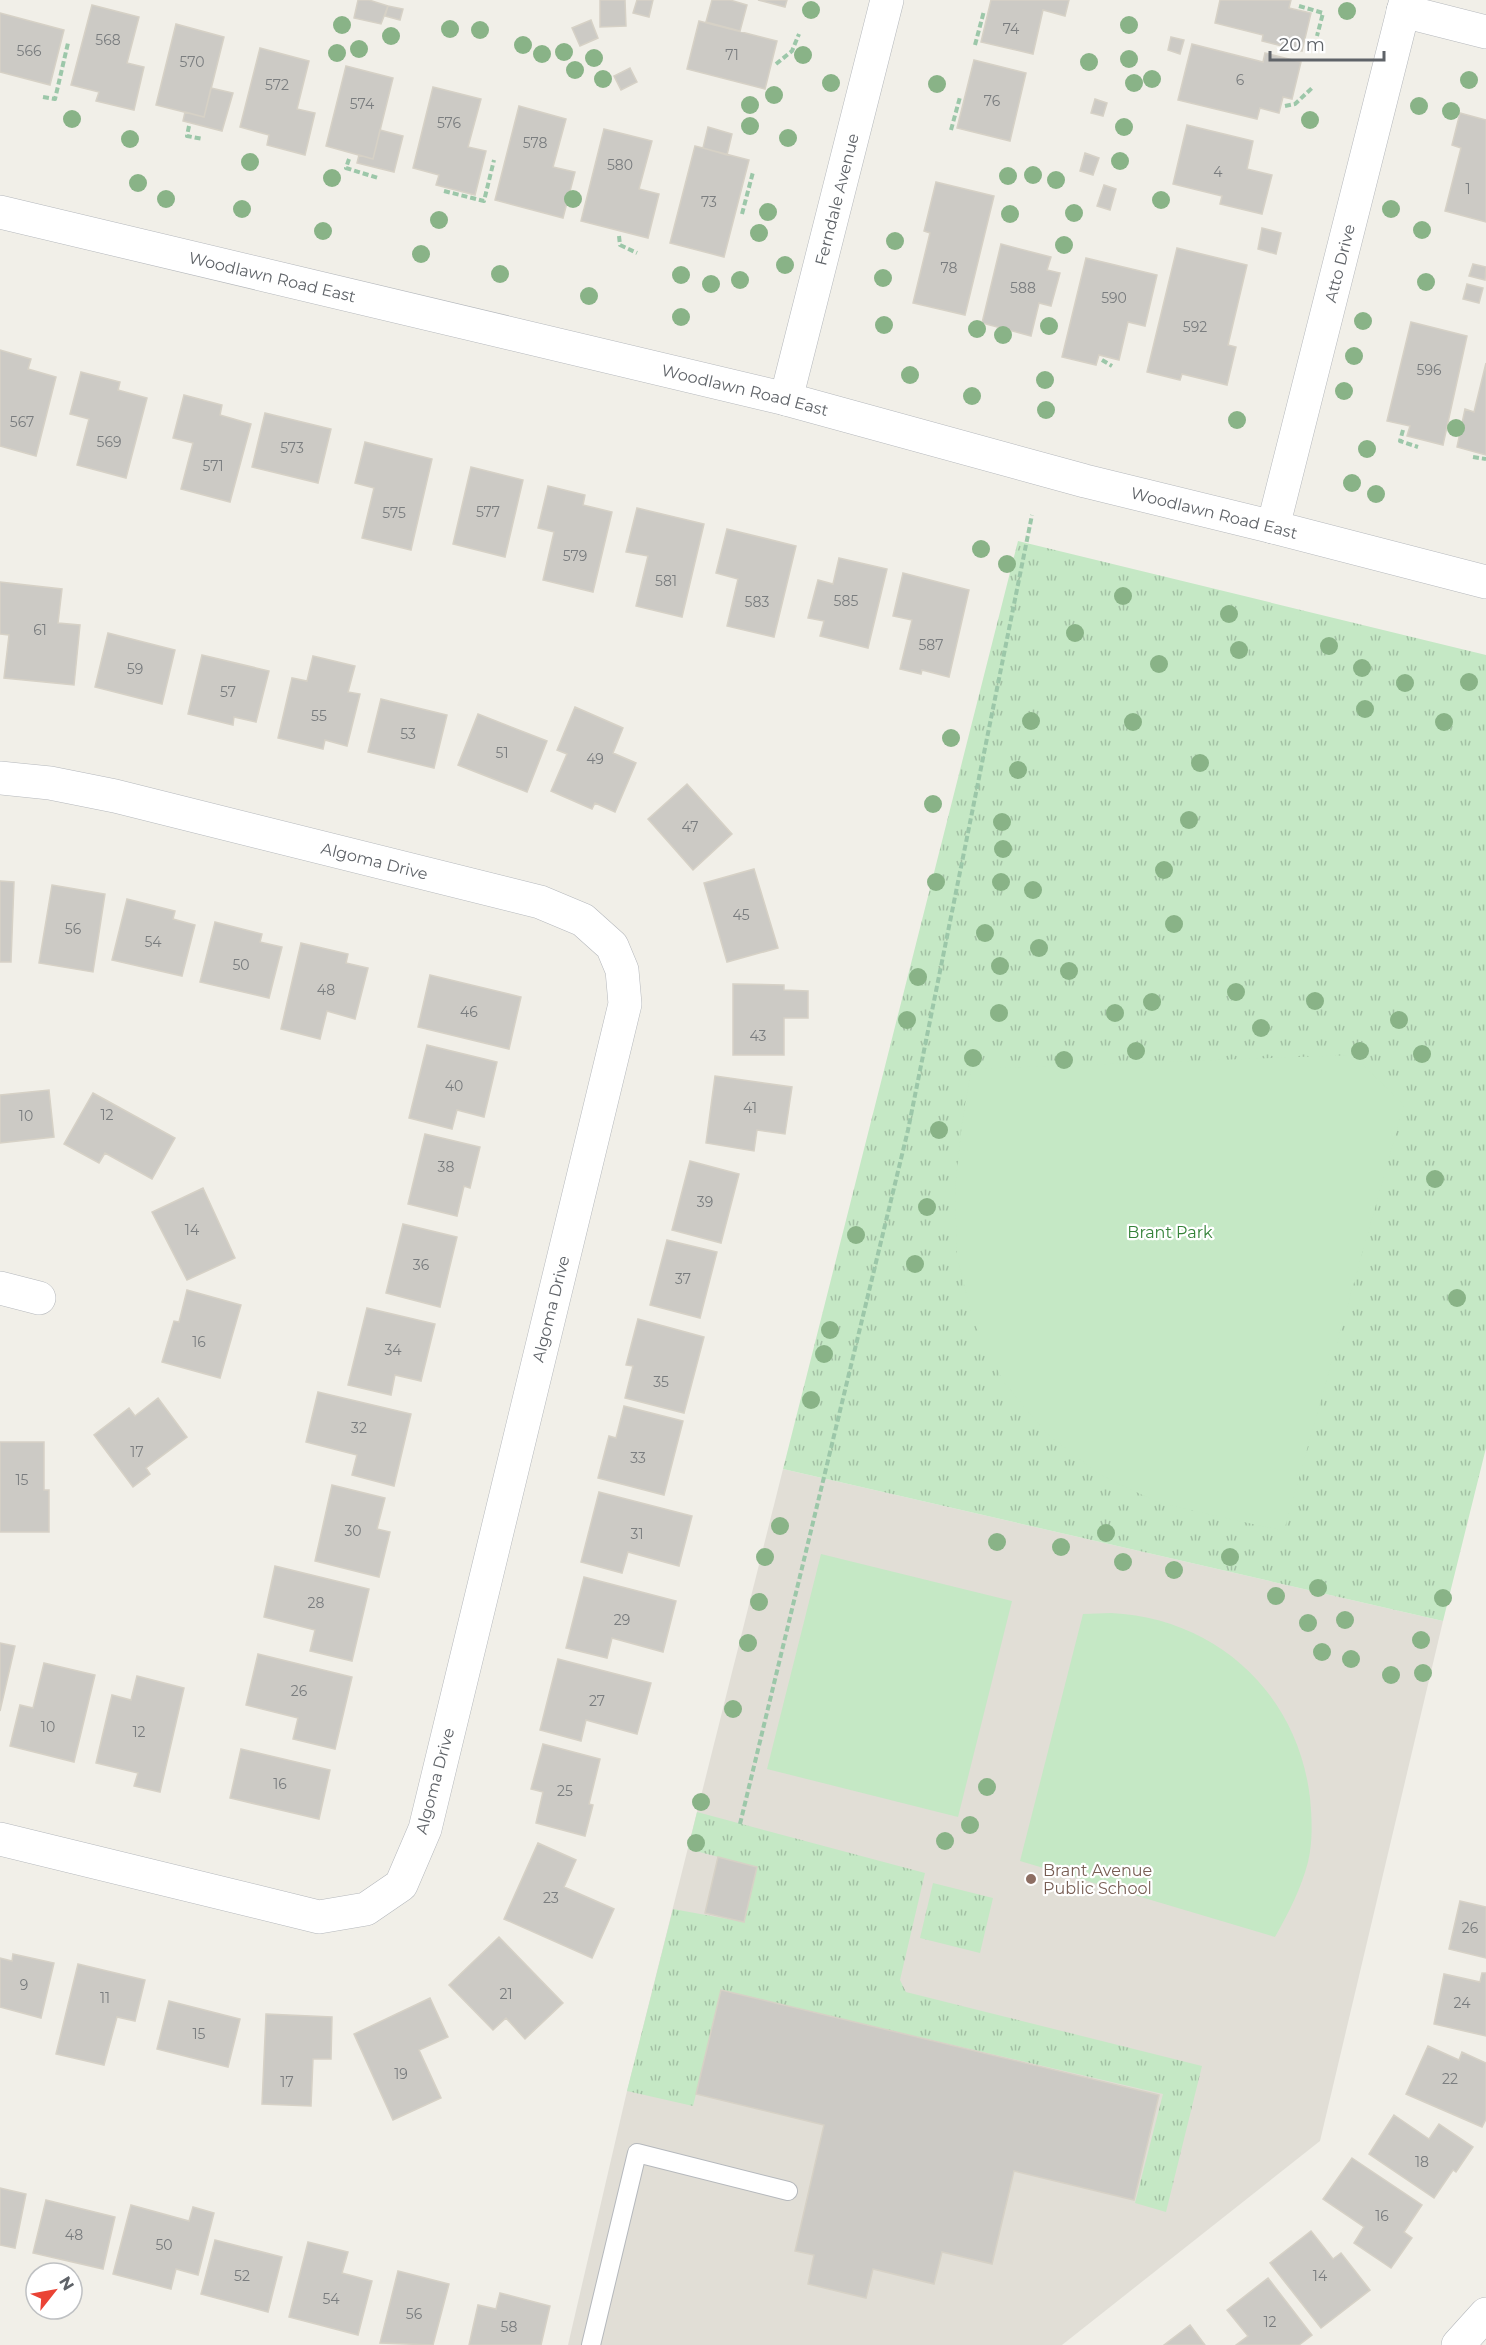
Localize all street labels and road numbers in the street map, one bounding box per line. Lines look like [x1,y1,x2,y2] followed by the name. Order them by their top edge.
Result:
[811,131,862,267] street label: Ferndale Avenue
[1321,222,1359,304] street label: Atto Drive
[187,248,358,306] street label: Woodlawn Road East
[660,360,831,420] street label: Woodlawn Road East
[1129,483,1300,543] street label: Woodlawn Road East
[319,838,430,883] street label: Algoma Drive
[529,1254,573,1364] street label: Algoma Drive
[412,1726,458,1836] street label: Algoma Drive

